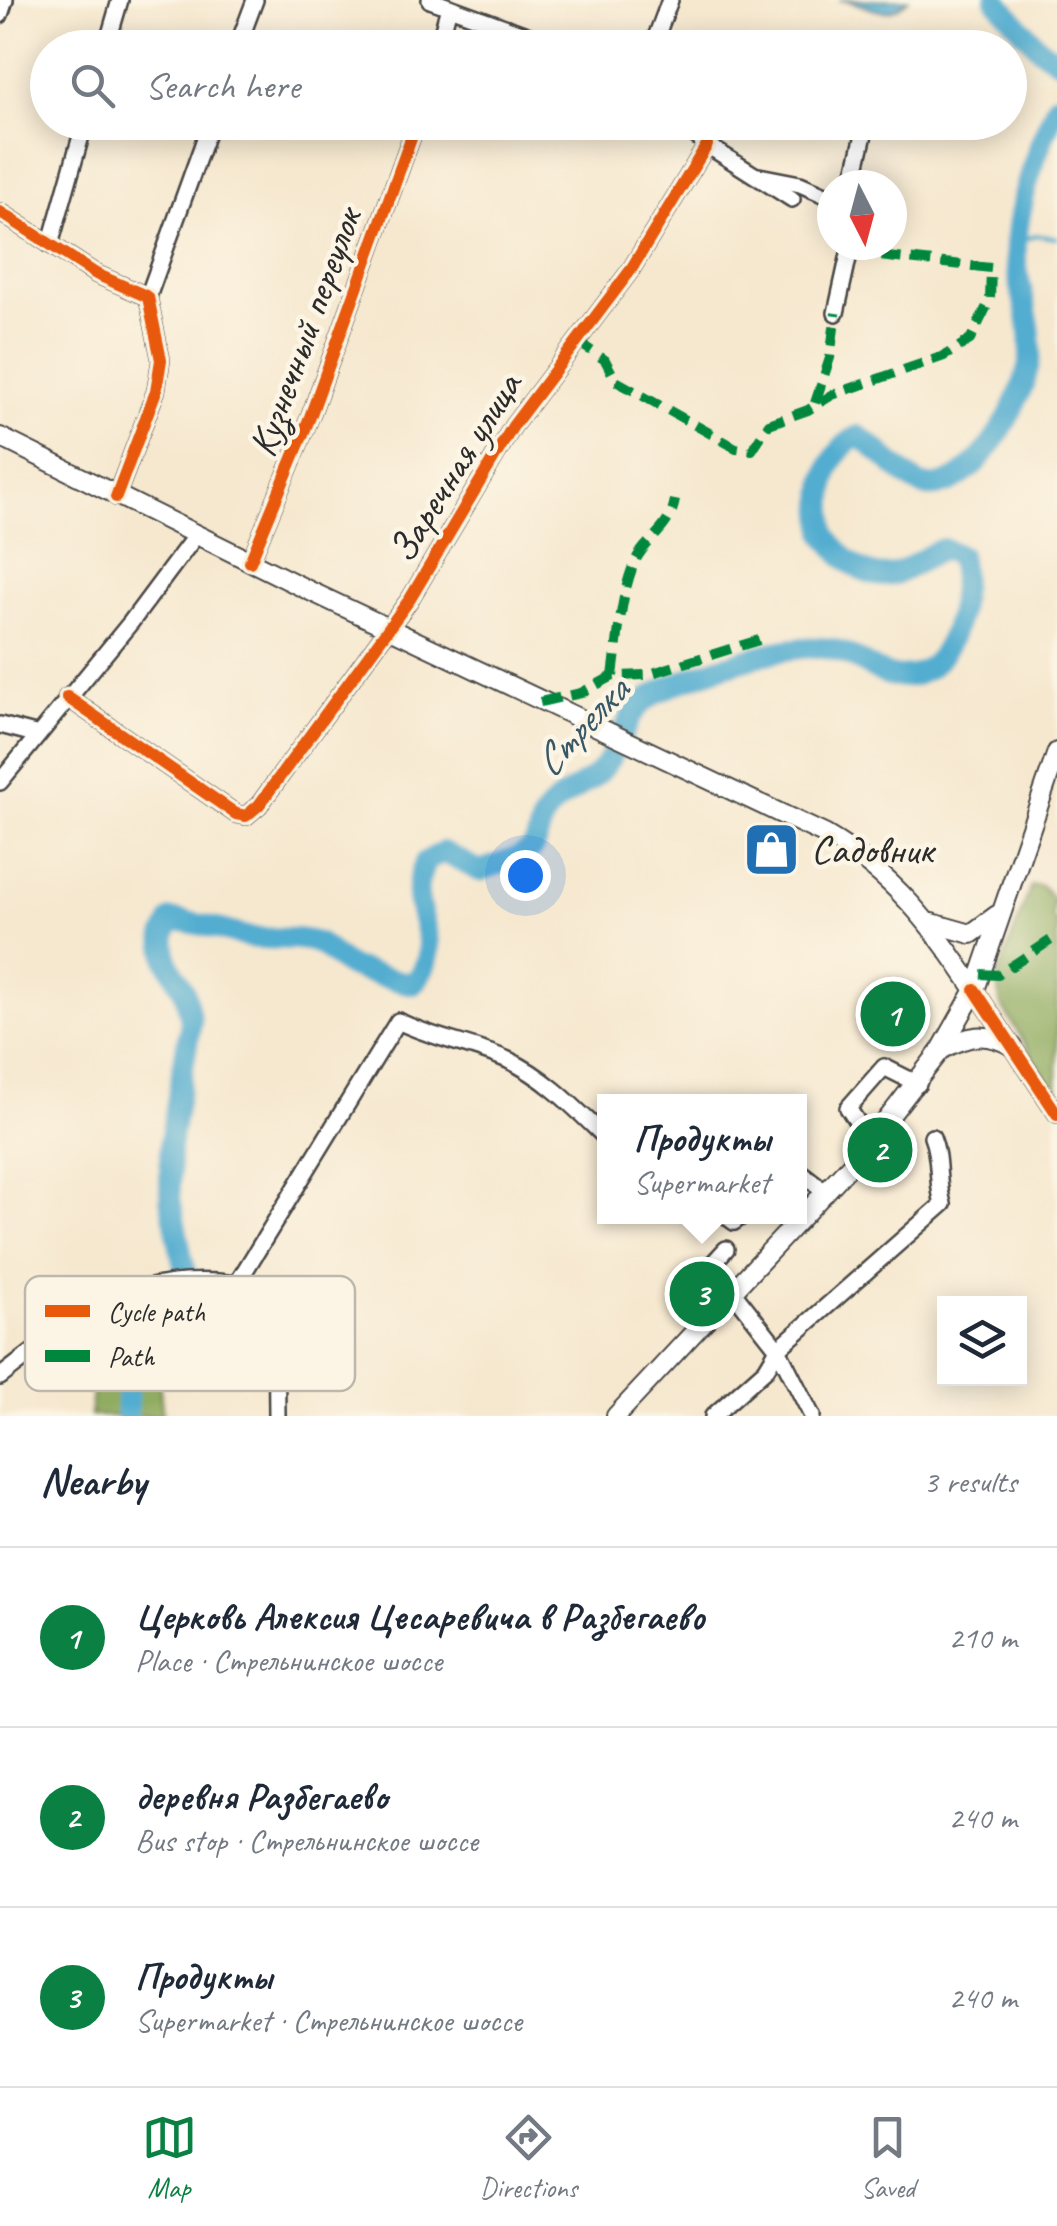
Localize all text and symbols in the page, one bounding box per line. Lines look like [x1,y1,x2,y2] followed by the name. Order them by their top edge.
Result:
[30,30,1027,140] search box
[65,58,120,113] icon: search
[145,62,300,109] text: Search here
[817,170,907,260] north arrow
[237,199,374,463] street label: Кузнечный переулок
[377,361,534,572] street label: Заречная улица
[522,663,643,788] water label: Стрелка
[742,819,802,879] shop icon: Садовник
[811,825,936,875] place label: Садовник
[500,850,551,901] your location
[860,976,926,1052] pin: 1
[597,1094,807,1224] popup
[848,1112,912,1188] pin: 2
[633,1115,771,1162] text: Продукты
[633,1162,770,1203] text: Supermarket
[670,1256,734,1332] pin: 3
[25,1276,355,1391] legend
[108,1294,205,1329] text: Cycle path
[937,1296,1027,1386] map controls
[937,1296,1027,1386] button: layers
[108,1339,155,1374] text: Path
[40,1455,146,1508] text: Nearby
[923,1461,1017,1502] text: 3 results
[135,1593,705,1640] text: Церковь Алексия Цесаревича в Разбегаево
[65,1617,80,1658] text: 1
[948,1617,1017,1658] text: 210 m
[135,1640,442,1681] text: Place · Стрельнинское шоссе
[135,1773,387,1820] text: деревня Разбегаево
[65,1797,80,1838] text: 2
[948,1797,1017,1838] text: 240 m
[135,1820,478,1861] text: Bus stop · Стрельнинское шоссе
[135,1953,272,2000] text: Продукты
[65,1977,80,2018] text: 3
[948,1977,1017,2018] text: 240 m
[135,2000,522,2041] text: Supermarket · Стрельнинское шоссе
[142,2110,197,2205] tab: Map
[480,2110,577,2205] tab: Directions
[860,2110,915,2205] tab: Saved

